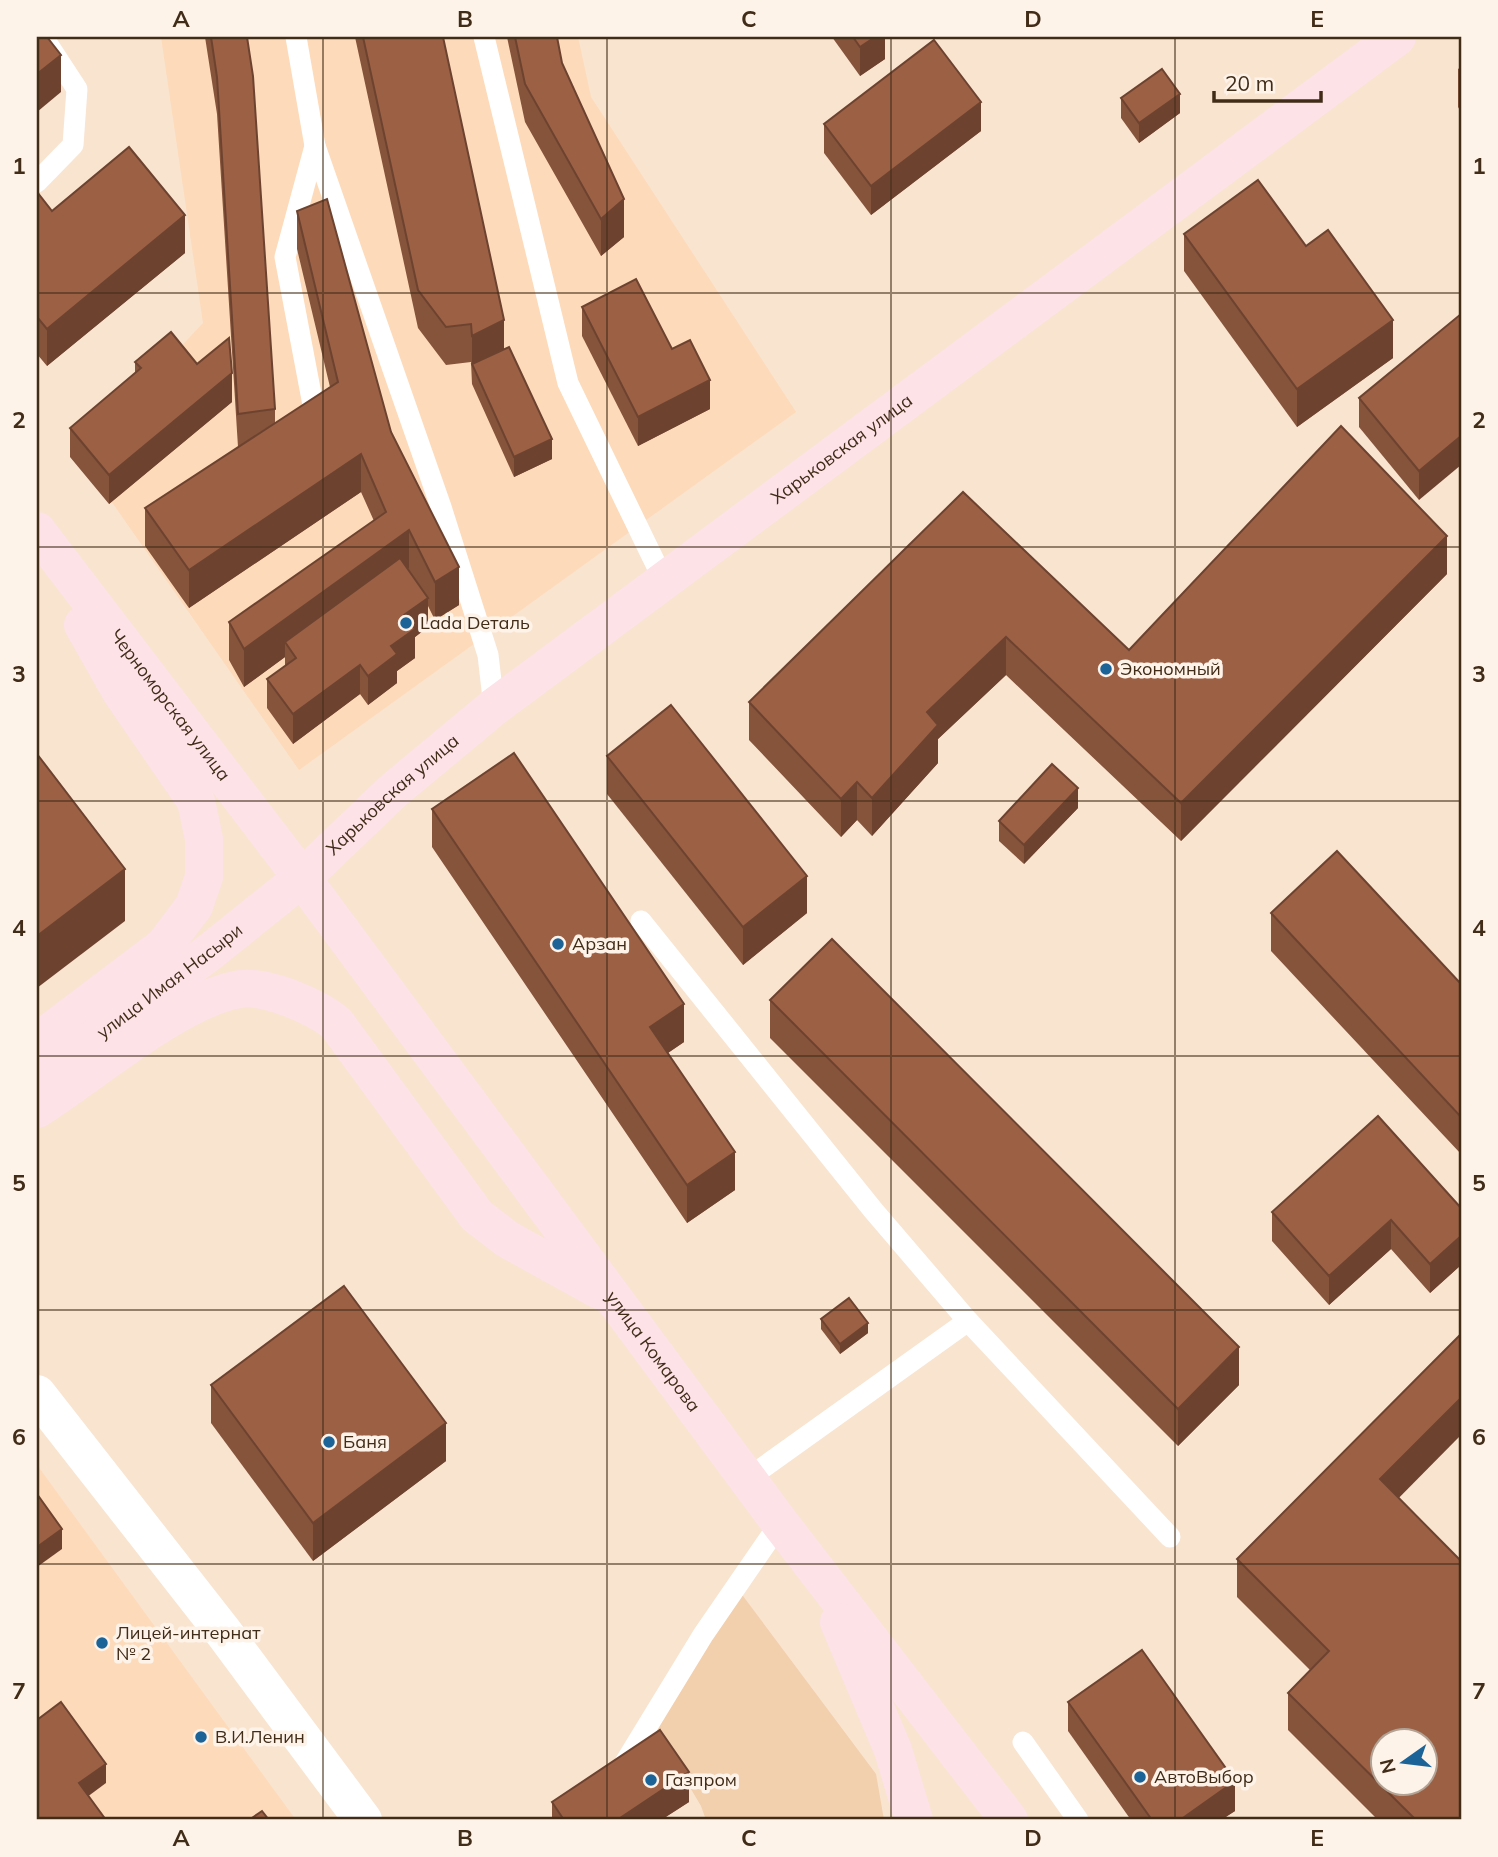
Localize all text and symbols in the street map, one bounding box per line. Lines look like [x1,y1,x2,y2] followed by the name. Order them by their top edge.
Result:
[172,4,190,33] text: A
[457,4,473,33] text: B
[741,4,757,33] text: C
[1024,4,1042,33] text: D
[1310,4,1324,33] text: E
[1214,60,1321,104] scale bar
[1225,70,1274,96] text: 20 m
[12,151,26,180] text: 1
[1472,151,1486,180] text: 1
[766,389,917,509] street label: Харьковская улица
[12,405,26,434] text: 2
[1472,405,1486,434] text: 2
[420,611,530,634] place label: Lada Dеталь
[398,615,414,631] marker: Lada Dеталь
[105,624,236,785] street label: Черноморская улица
[1120,657,1221,680] place label: Экономный
[12,659,26,688] text: 3
[1472,659,1486,688] text: 3
[1098,661,1114,677] marker: Экономный
[321,729,464,860] street label: Харьковская улица
[12,913,26,942] text: 4
[1472,913,1486,942] text: 4
[92,918,247,1044] street label: улица Имая Насыри
[572,932,627,955] place label: Арзан
[550,936,566,952] marker: Арзан
[12,1168,26,1197] text: 5
[1472,1168,1486,1197] text: 5
[601,1286,706,1416] street label: улица Комарова
[12,1422,26,1451] text: 6
[1472,1422,1486,1451] text: 6
[343,1430,387,1453] place label: Баня
[321,1434,337,1450] marker: Баня
[116,1621,261,1665] place label: Лицей-интернат № 2
[94,1635,110,1651] marker: Лицей-интернат № 2
[12,1676,26,1705] text: 7
[1472,1676,1486,1705] text: 7
[215,1725,305,1748] place label: В.И.Ленин
[1368,1728,1438,1798] north arrow
[193,1729,209,1745] marker: В.И.Ленин
[1374,1756,1401,1776] text: N
[1154,1765,1254,1788] place label: АвтоВыбор
[665,1768,737,1791] place label: Газпром
[1132,1769,1148,1785] marker: АвтоВыбор
[643,1772,659,1788] marker: Газпром
[172,1823,190,1852] text: A
[457,1823,473,1852] text: B
[741,1823,757,1852] text: C
[1024,1823,1042,1852] text: D
[1310,1823,1324,1852] text: E

